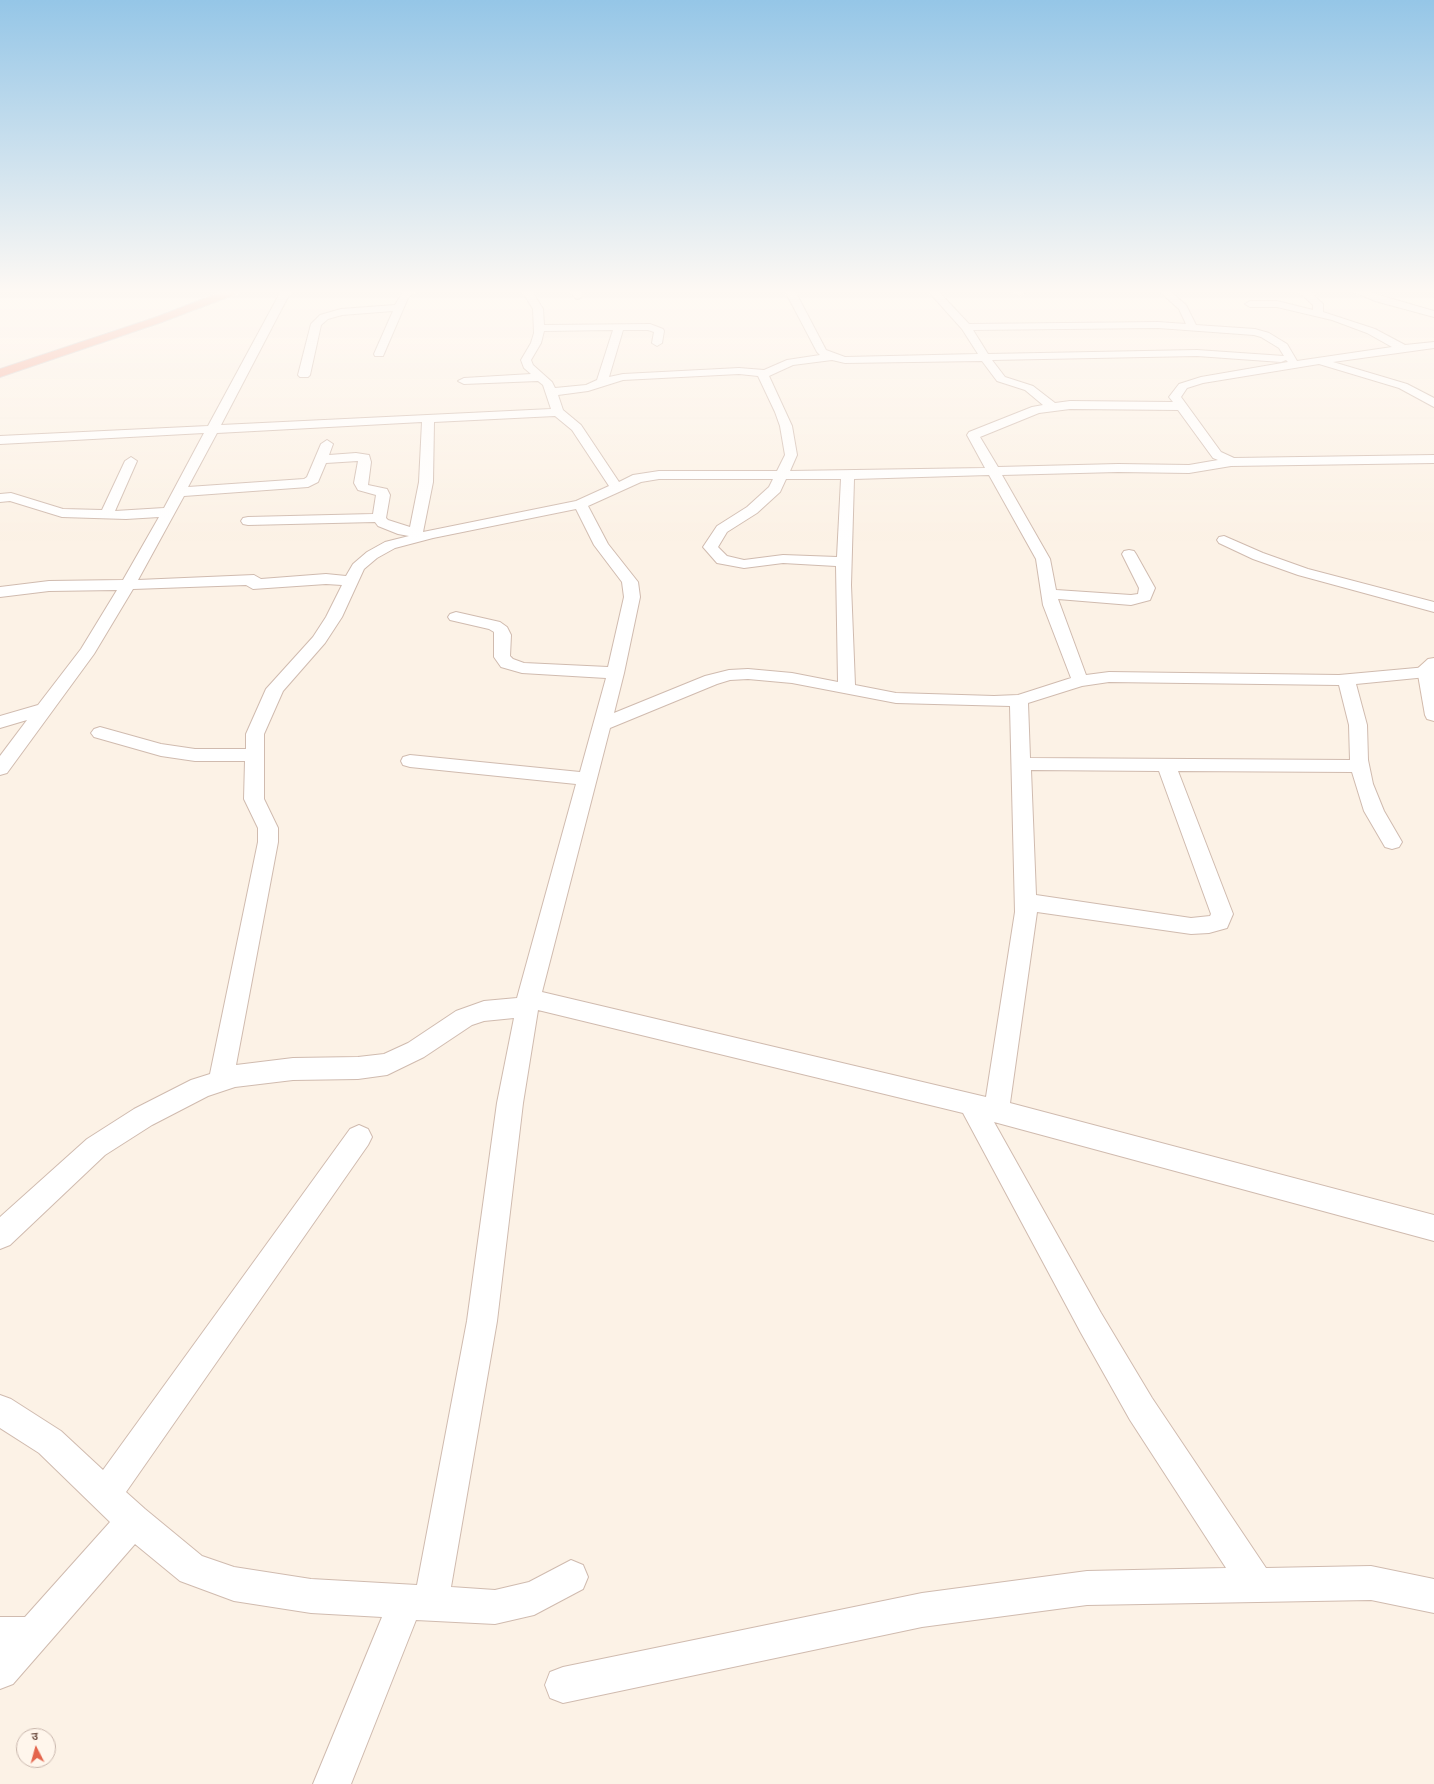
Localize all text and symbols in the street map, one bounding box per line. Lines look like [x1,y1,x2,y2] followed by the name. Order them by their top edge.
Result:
[16,1728,56,1768] north arrow
[31,1731,39,1742] text: उ

